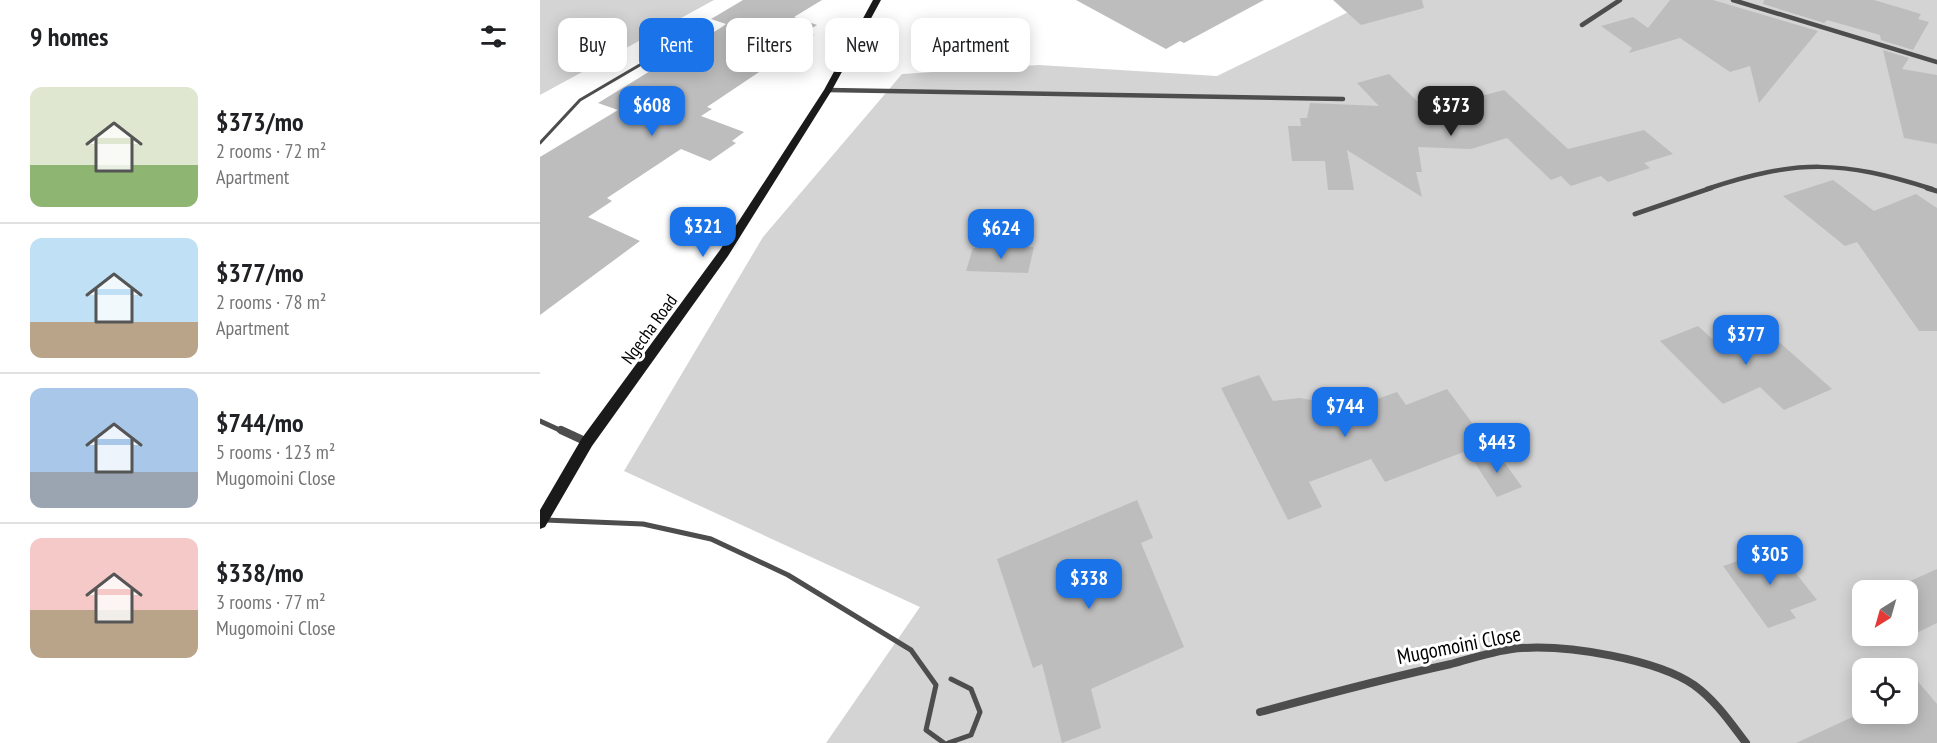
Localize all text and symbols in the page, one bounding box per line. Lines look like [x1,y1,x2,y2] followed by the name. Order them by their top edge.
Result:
[558,18,627,72] chip: Buy
[639,18,714,72] chip: Rent
[726,18,813,72] chip: Filters
[825,18,899,72] chip: New
[911,18,1030,72] chip: Apartment
[30,20,108,53] text: 9 homes
[477,20,510,53] icon: filters
[616,86,688,137] pin: $608
[1415,86,1487,137] pin: $373
[633,92,671,118] text: $608
[1432,92,1470,118] text: $373
[216,105,304,138] text: $373/mo
[78,111,150,183] icon: home
[216,138,326,164] text: 2 rooms · 72 m²
[216,164,289,190] text: Apartment
[667,207,739,258] pin: $321
[965,209,1037,260] pin: $624
[684,213,722,239] text: $321
[982,215,1020,241] text: $624
[216,256,304,289] text: $377/mo
[78,262,150,334] icon: home
[216,289,326,315] text: 2 rooms · 78 m²
[616,290,682,368] street label: Ngecha Road
[216,315,289,341] text: Apartment
[1710,315,1782,366] pin: $377
[1727,321,1765,347] text: $377
[1309,387,1381,438] pin: $744
[1326,393,1364,419] text: $744
[216,406,304,439] text: $744/mo
[78,412,150,484] icon: home
[1461,423,1533,474] pin: $443
[1478,429,1516,455] text: $443
[216,439,335,465] text: 5 rooms · 123 m²
[216,465,336,491] text: Mugomoini Close
[1734,535,1806,586] pin: $305
[1751,541,1789,567] text: $305
[216,556,304,589] text: $338/mo
[1053,559,1125,610] pin: $338
[78,562,150,634] icon: home
[1070,565,1108,591] text: $338
[1852,580,1918,646] north arrow
[1852,580,1918,724] map controls
[216,589,326,615] text: 3 rooms · 77 m²
[216,615,336,641] text: Mugomoini Close
[1395,620,1523,670] street label: Mugomoini Close
[1852,658,1918,724] button: locate

